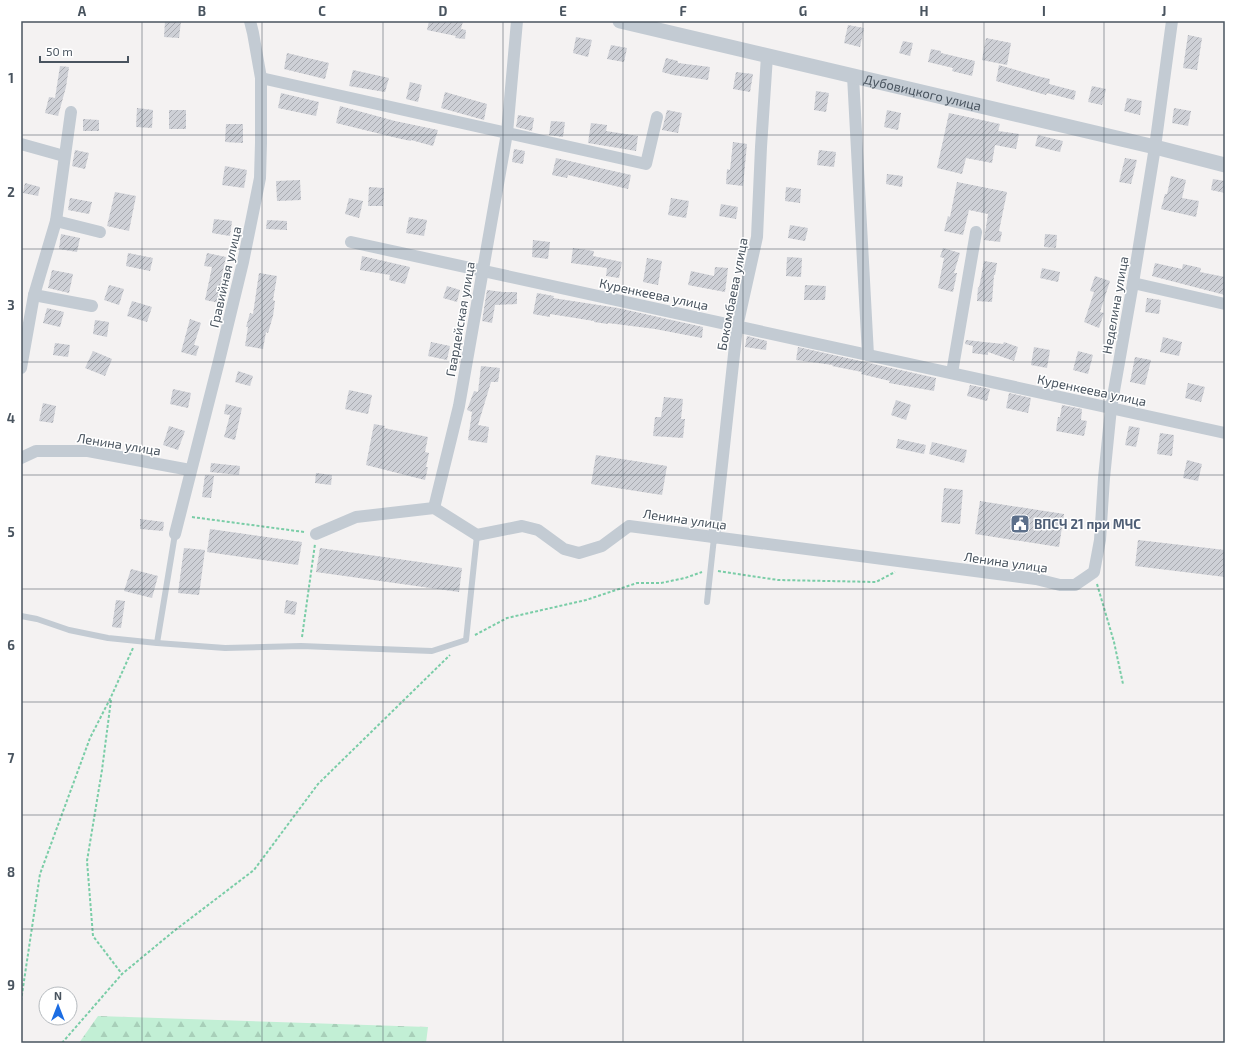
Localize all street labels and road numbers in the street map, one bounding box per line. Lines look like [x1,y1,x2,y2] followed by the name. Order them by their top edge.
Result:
[862,71,983,114] street label: Дубовицкого улица
[206,225,244,329] street label: Гравийная улица
[713,236,751,352] street label: Бокомбаева улица
[1099,255,1131,355] street label: Неделина улица
[442,260,478,378] street label: Гвардейская улица
[598,275,710,313] street label: Куренкеева улица
[1036,371,1148,409] street label: Куренкеева улица
[76,429,162,459] street label: Ленина улица
[642,505,728,533] street label: Ленина улица
[963,548,1049,576] street label: Ленина улица

